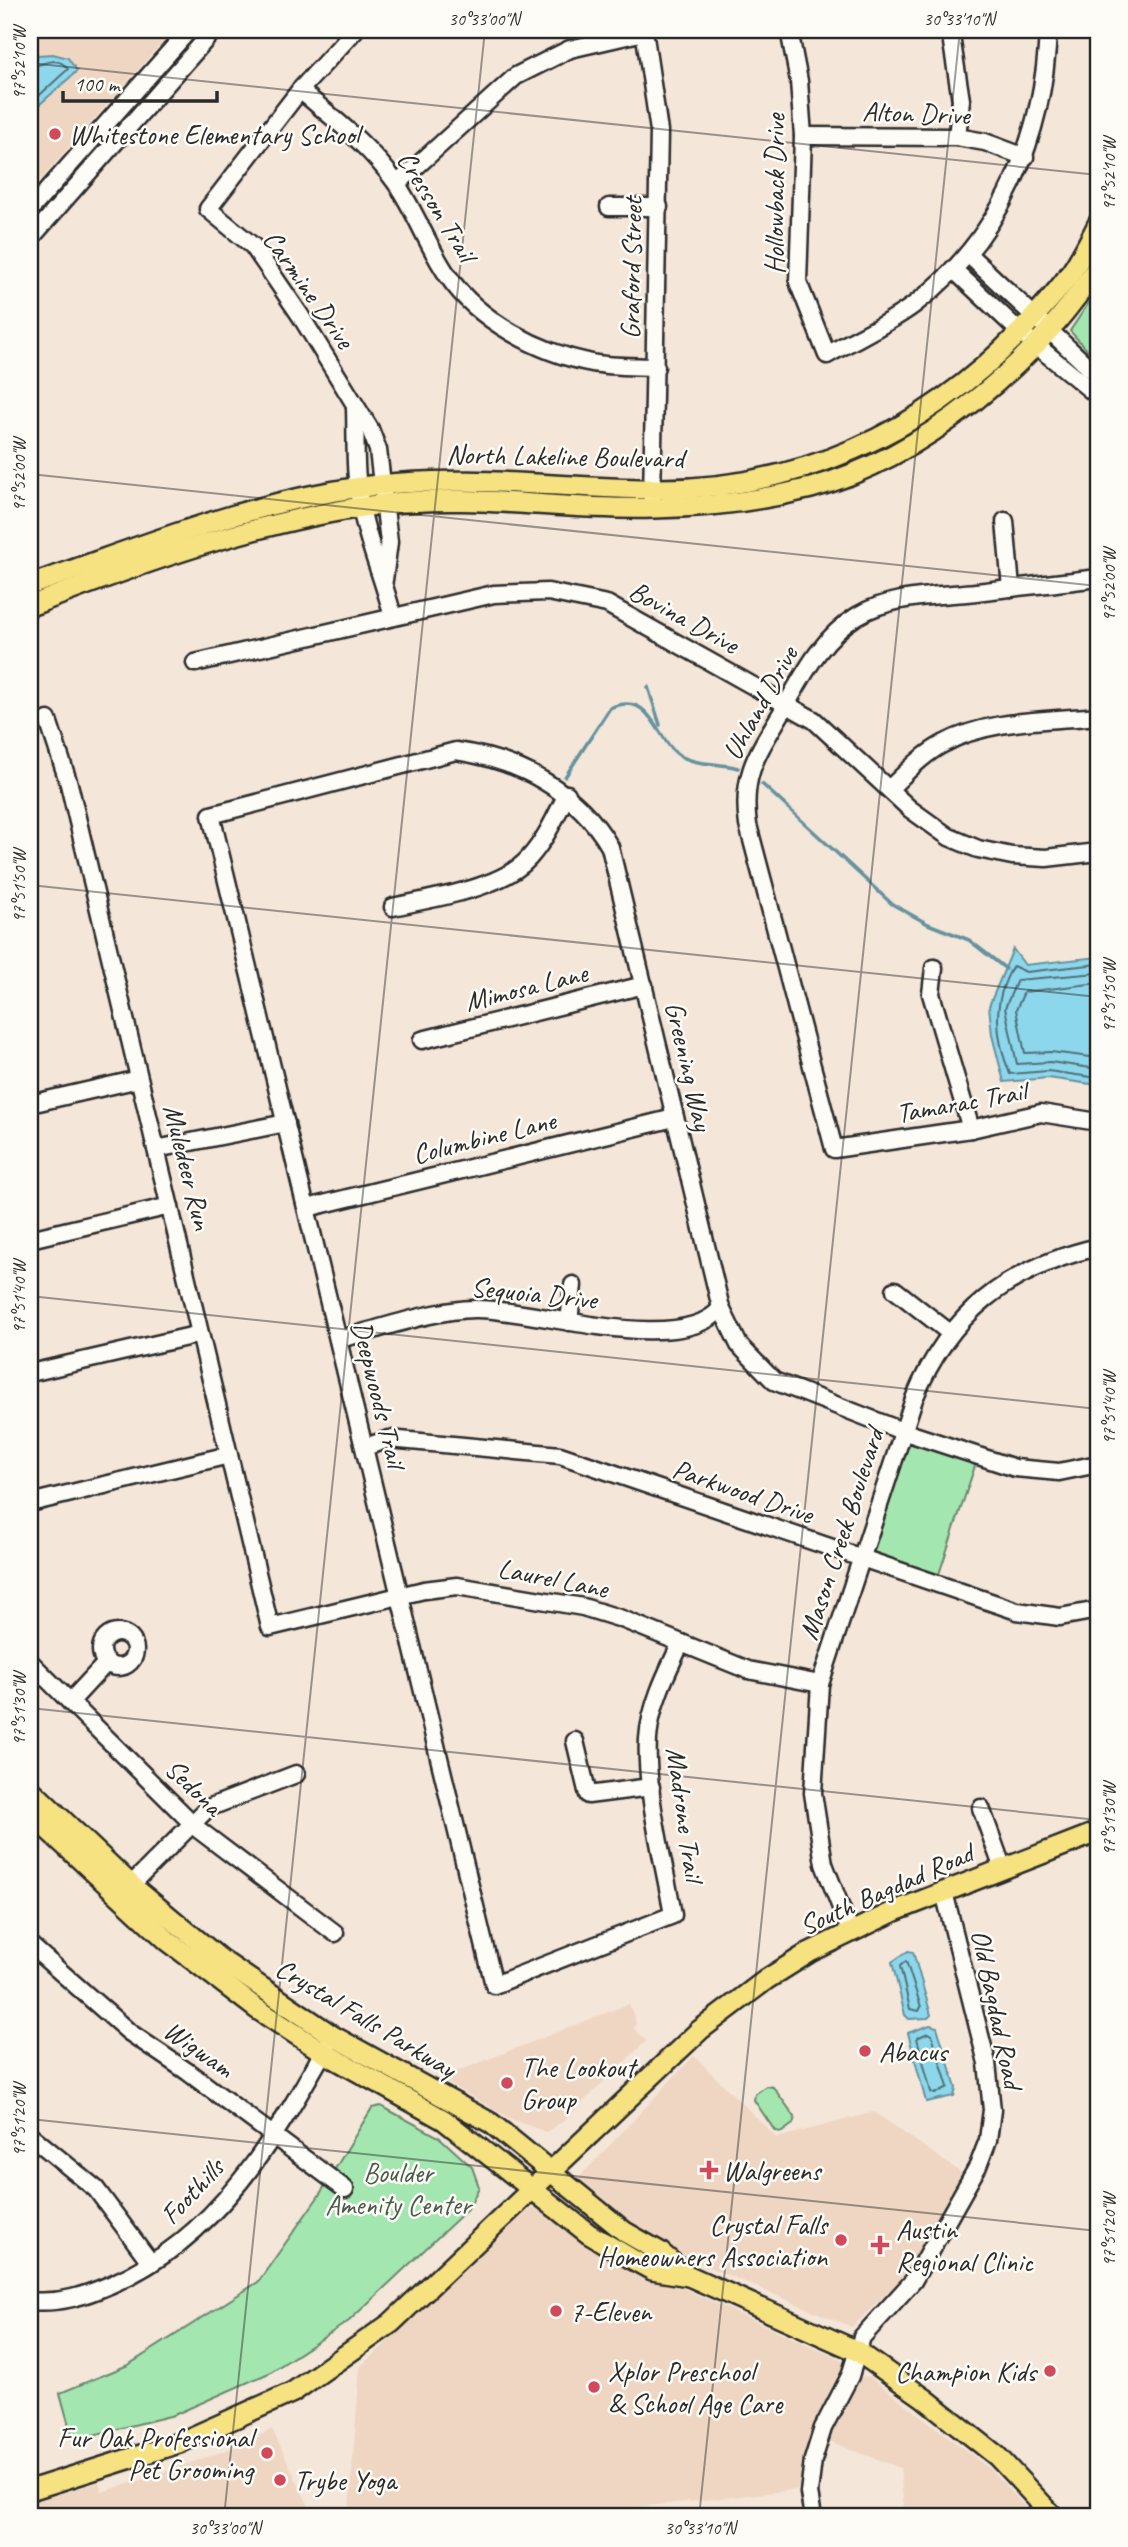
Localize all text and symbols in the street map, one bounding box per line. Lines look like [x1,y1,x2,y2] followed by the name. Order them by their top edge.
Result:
[449,8,523,30] text: 30°33'00"N
[924,8,998,30] text: 30°33'10"N
[8,23,30,100] text: 97°52'10"W
[63,60,217,104] scale bar
[74,71,121,97] text: 100 m
[862,94,972,132] street label: Alton Drive
[757,112,792,274] street label: Hollowback Drive
[69,117,365,152] place label: Whitestone Elementary School
[47,126,63,142] marker: Whitestone Elementary School
[1098,134,1120,211] text: 97°52'10"W
[389,144,487,272] street label: Cresson Trail
[612,194,650,339] street label: Graford Street
[255,223,364,357] street label: Carmine Drive
[8,435,30,512] text: 97°52'00"W
[446,436,688,476] street label: North Lakeline Boulevard
[1098,545,1120,622] text: 97°52'00"W
[623,573,747,662] street label: Bovina Drive
[715,638,806,766] street label: Uhland Drive
[8,846,30,923] text: 97°51'50"W
[461,954,593,1019] street label: Mimosa Lane
[1098,956,1120,1033] text: 97°51'50"W
[657,998,721,1136] street label: Greening Way
[893,1072,1034,1131] street label: Tamarac Trail
[156,1101,221,1235] street label: Muledeer Run
[409,1102,561,1172] street label: Columbine Lane
[8,1257,30,1334] text: 97°51'40"W
[469,1269,601,1317] street label: Sequoia Drive
[344,1317,415,1476] street label: Deepwoods Trail
[1098,1368,1120,1445] text: 97°51'40"W
[790,1420,893,1644] street label: Mason Creek Boulevard
[668,1451,820,1532] street label: Parkwood Drive
[495,1550,613,1606] street label: Laurel Lane
[8,1669,30,1746] text: 97°51'30"W
[658,1745,712,1888] street label: Madrone Trail
[158,1751,232,1825] street label: Sedona
[1098,1779,1120,1856] text: 97°51'30"W
[794,1834,982,1943] street label: South Bagdad Road
[963,1926,1032,2096] street label: Old Bagdad Road
[269,1950,465,2087] street label: Crystal Falls Parkway
[157,2012,242,2086] street label: Wigwam
[879,2034,949,2069] place label: Abacus
[857,2043,873,2059] marker: Abacus
[521,2050,638,2117] place label: The Lookout Group
[499,2075,515,2091] marker: The Lookout Group
[8,2080,30,2157] text: 97°51'20"W
[153,2149,233,2232] street label: Foothills
[723,2153,823,2188] place label: Walgreens
[325,2155,474,2222] park label: Boulder Amenity Center
[701,2162,717,2178] marker: Walgreens
[1098,2190,1120,2267] text: 97°51'20"W
[598,2207,829,2274] place label: Crystal Falls Homeowners Association
[896,2212,1034,2279] place label: Austin Regional Clinic
[833,2232,849,2248] marker: Crystal Falls Homeowners Association
[870,2235,890,2255] marker: Austin Regional Clinic
[570,2294,653,2329] place label: 7-Eleven
[548,2303,564,2319] marker: 7-Eleven
[608,2354,784,2421] place label: Xplor Preschool & School Age Care
[895,2354,1038,2389] place label: Champion Kids
[1042,2363,1058,2379] marker: Champion Kids
[586,2379,602,2395] marker: Xplor Preschool & School Age Care
[57,2420,258,2487] place label: Fur Oak Professional Pet Grooming
[259,2445,275,2461] marker: Fur Oak Professional Pet Grooming
[294,2463,399,2498] place label: Trybe Yoga
[272,2472,288,2488] marker: Trybe Yoga
[190,2517,264,2539] text: 30°33'00"N
[665,2517,739,2539] text: 30°33'10"N

